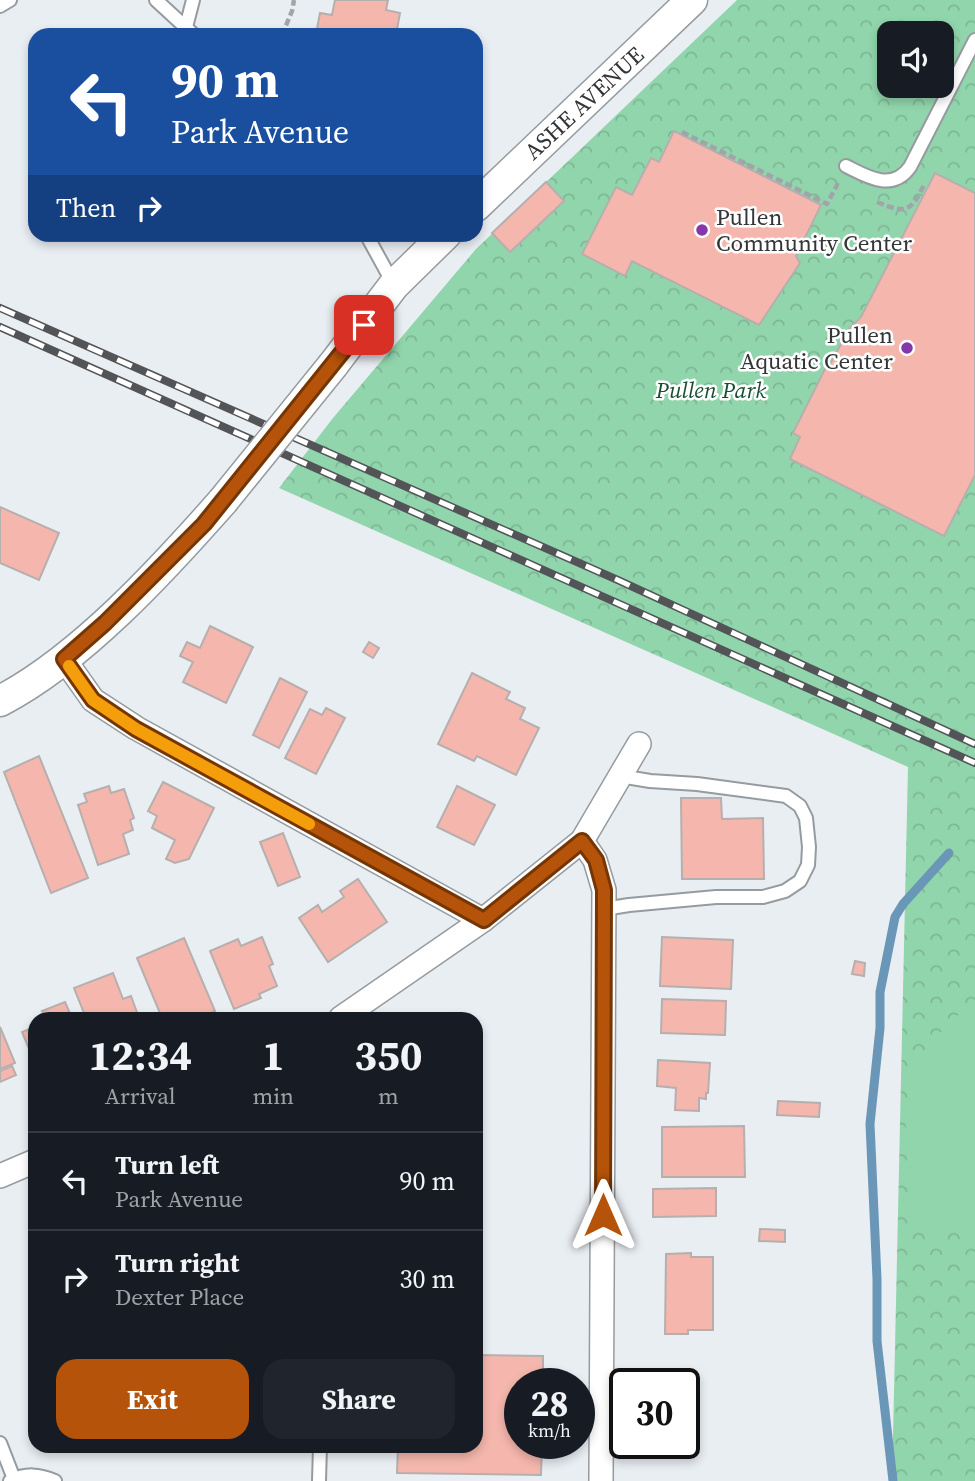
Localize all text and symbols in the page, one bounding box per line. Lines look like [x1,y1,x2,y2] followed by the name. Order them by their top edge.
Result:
[877,21,954,98] map controls
[877,21,954,98] button: sound
[517,39,651,167] street label: ASHE AVENUE
[171,46,279,113] text: 90 m
[56,56,147,147] icon: left
[171,110,349,154] text: Park Avenue
[130,189,168,227] icon: right
[56,190,116,226] text: Then
[716,201,913,259] place label: Pullen Community Center
[694,222,710,238] marker: Pullen Community Center
[334,295,394,355] pin
[345,306,383,344] icon: arrive
[740,319,893,377] place label: Pullen Aquatic Center
[899,340,915,356] marker: Pullen Aquatic Center
[655,374,766,406] park label: Pullen Park
[88,1026,192,1084] text: 12:34
[262,1026,285,1084] text: 1
[354,1026,423,1084] text: 350
[105,1080,176,1112] text: Arrival
[252,1080,294,1112] text: min
[378,1080,399,1112] text: m
[115,1147,219,1183] text: Turn left
[56,1162,94,1200] icon: left
[400,1163,455,1199] text: 90 m
[566,1178,640,1252] position arrow
[115,1183,243,1215] text: Park Avenue
[115,1245,239,1281] text: Turn right
[56,1260,94,1298] icon: right
[400,1261,455,1297] text: 30 m
[115,1281,244,1313] text: Dexter Place
[56,1359,249,1439] button: Exit
[263,1359,455,1439] button: Share
[609,1368,700,1459] speed limit sign: 30
[531,1380,568,1428] text: 28
[528,1418,571,1443] text: km/h

